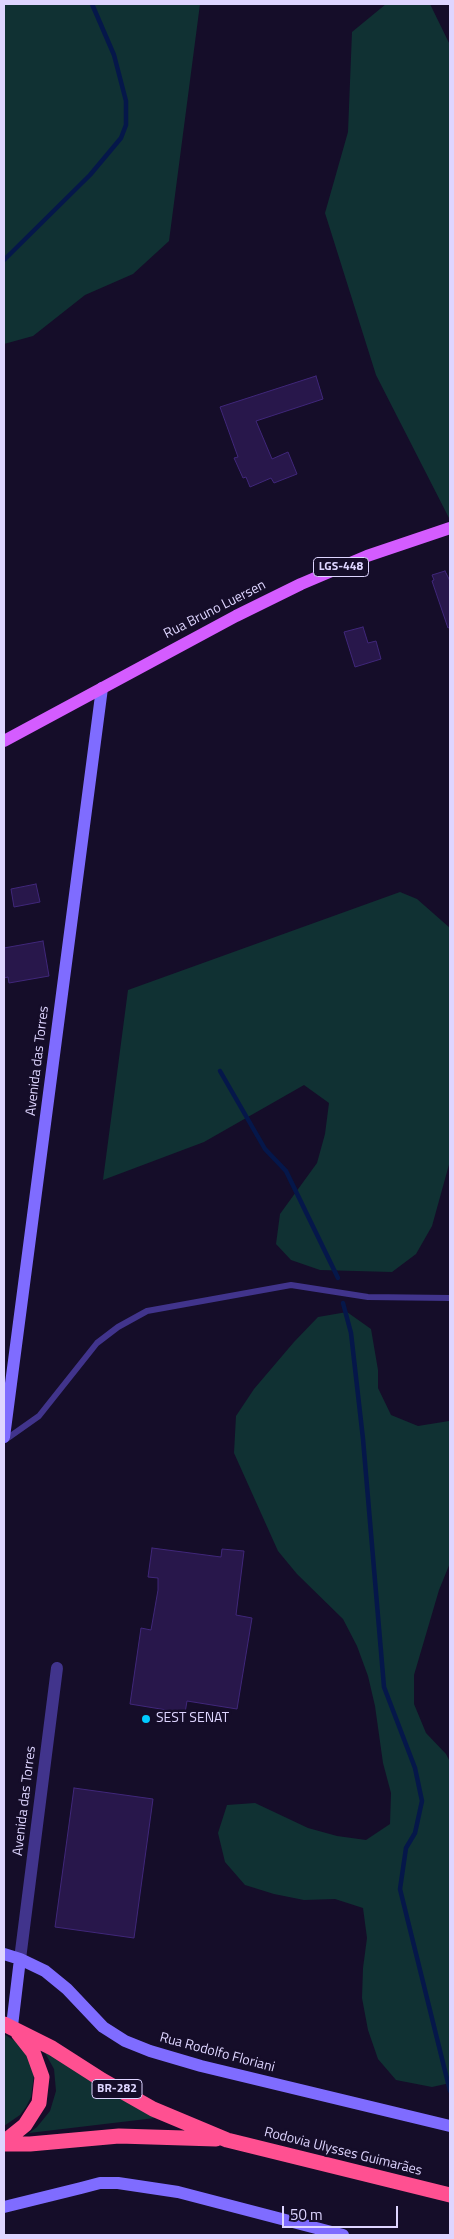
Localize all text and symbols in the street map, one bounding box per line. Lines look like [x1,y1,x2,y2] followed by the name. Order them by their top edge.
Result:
[314,558,368,576] road number: LGS-448
[161,577,269,643] street label: Rua Bruno Luersen
[23,1005,53,1117] street label: Avenida das Torres
[156,1711,229,1727] place label: SEST SENAT
[140,1713,152,1725] marker: SEST SENAT
[10,1745,40,1857] street label: Avenida das Torres
[158,2030,276,2076] street label: Rua Rodolfo Floriani
[92,2080,142,2098] road number: BR-282
[262,2124,424,2180] street label: Rodovia Ulysses Guimarães
[284,2196,400,2228] scale bar
[290,2203,323,2226] text: 50 m

